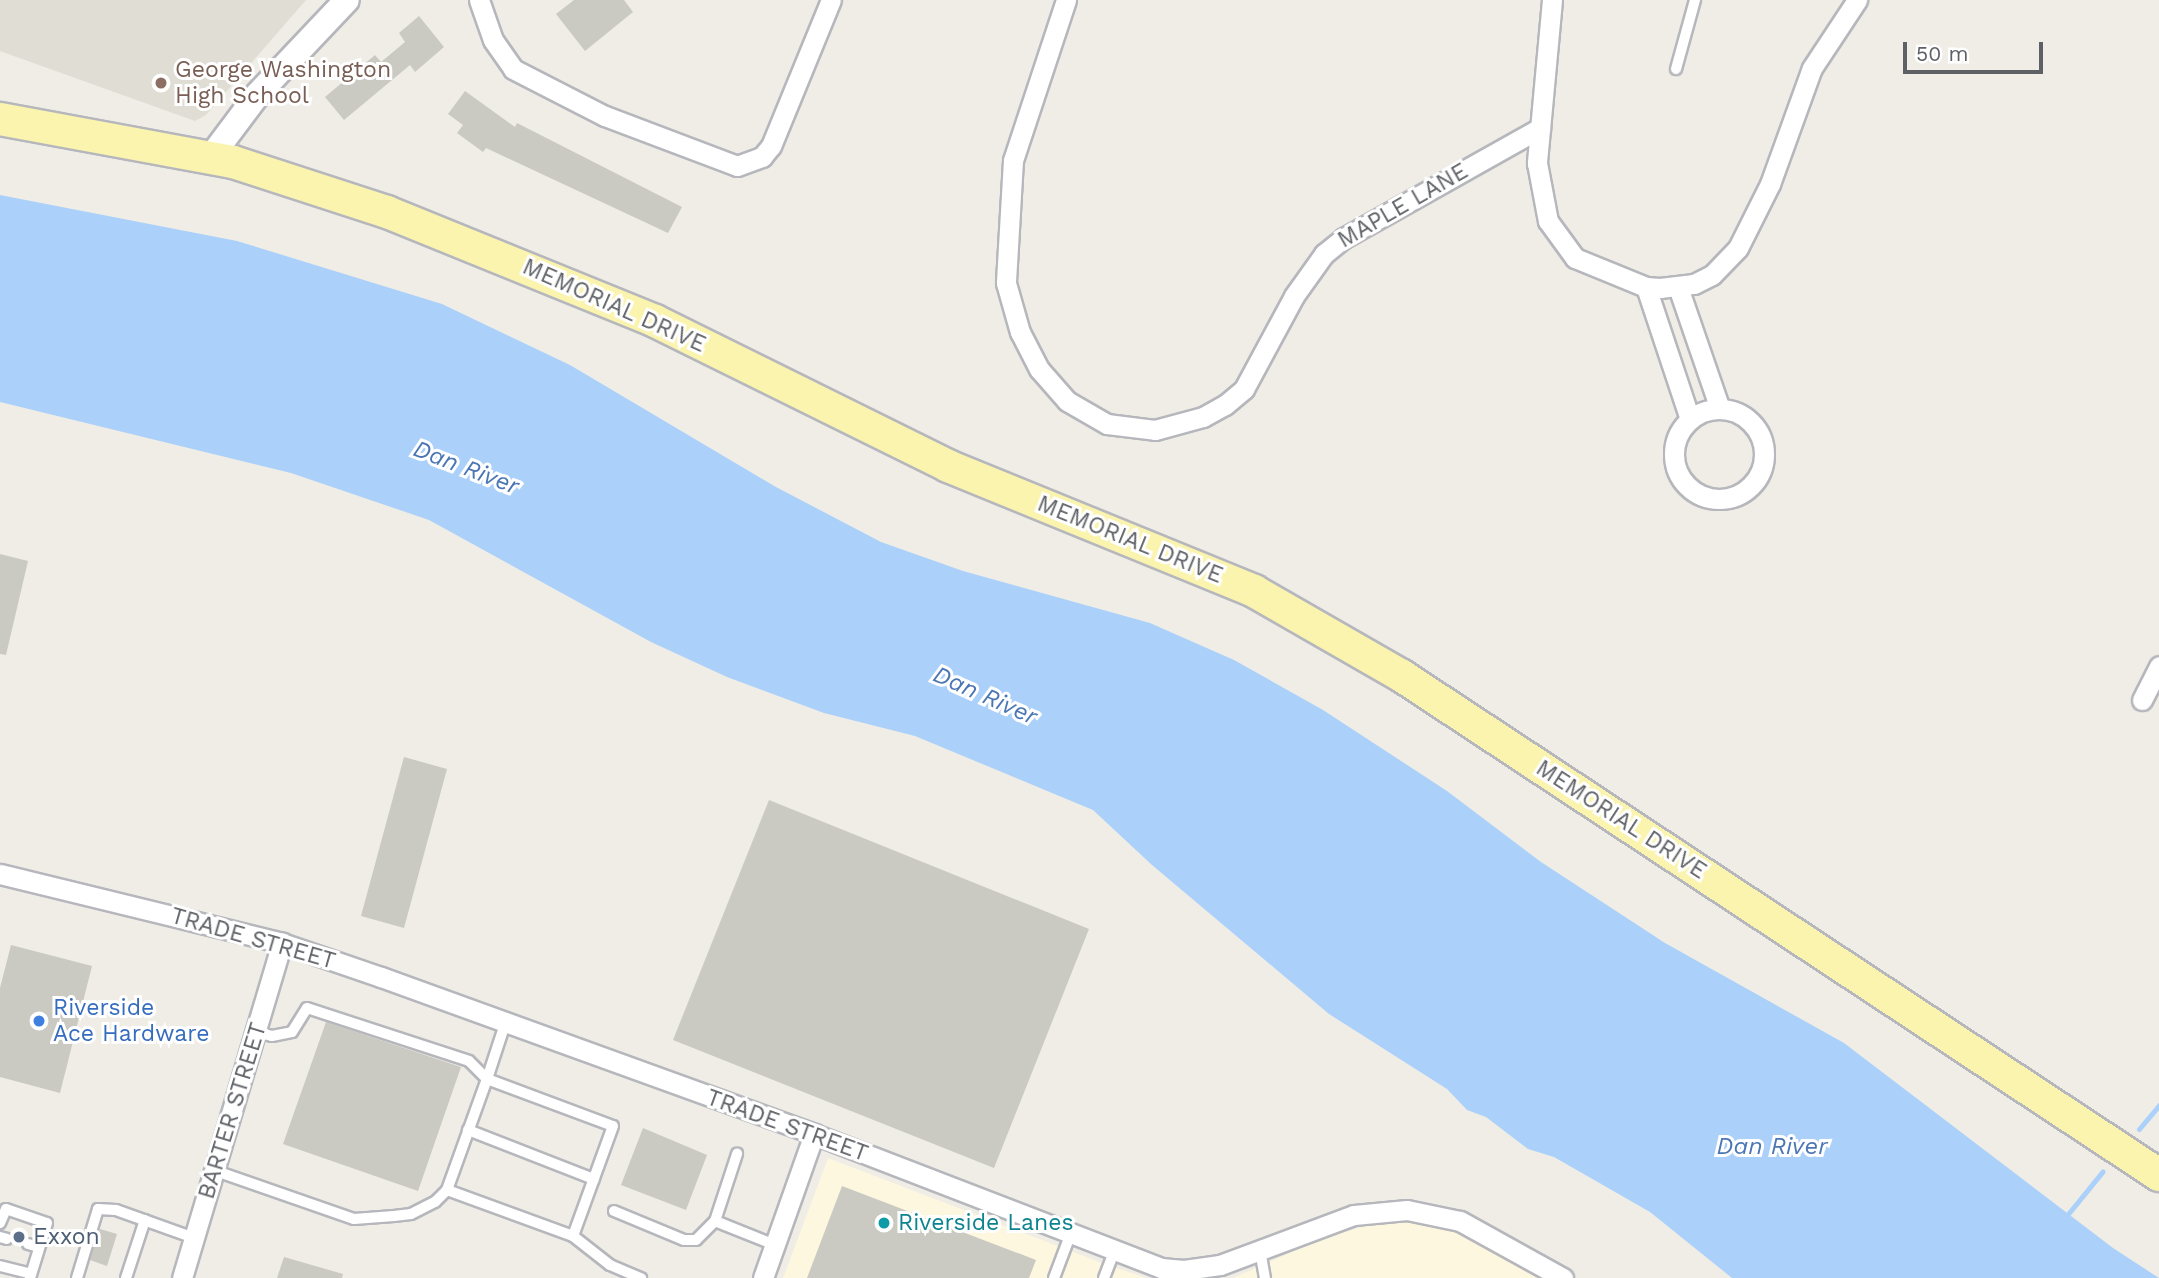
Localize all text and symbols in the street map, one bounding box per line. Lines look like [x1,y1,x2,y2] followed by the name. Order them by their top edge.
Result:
[1907,28,2047,72] scale bar
[1916,41,1968,66] text: 50 m
[175,56,392,110] place label: George Washington High School
[153,75,169,91] marker: George Washington High School
[1333,158,1473,254] street label: MAPLE LANE
[518,253,710,359] street label: MEMORIAL DRIVE
[409,435,523,501] water label: Dan River
[1033,490,1227,590] street label: MEMORIAL DRIVE
[928,660,1042,732] water label: Dan River
[1530,754,1712,886] street label: MEMORIAL DRIVE
[168,902,338,976] street label: TRADE STREET
[53,994,209,1048] place label: Riverside Ace Hardware
[31,1013,47,1029] marker: Riverside Ace Hardware
[193,1019,273,1203] street label: BARTER STREET
[702,1084,872,1168] street label: TRADE STREET
[1717,1133,1827,1161] water label: Dan River
[898,1209,1074,1237] place label: Riverside Lanes
[876,1215,892,1231] marker: Riverside Lanes
[33,1223,100,1251] place label: Exxon
[11,1229,27,1245] marker: Exxon

